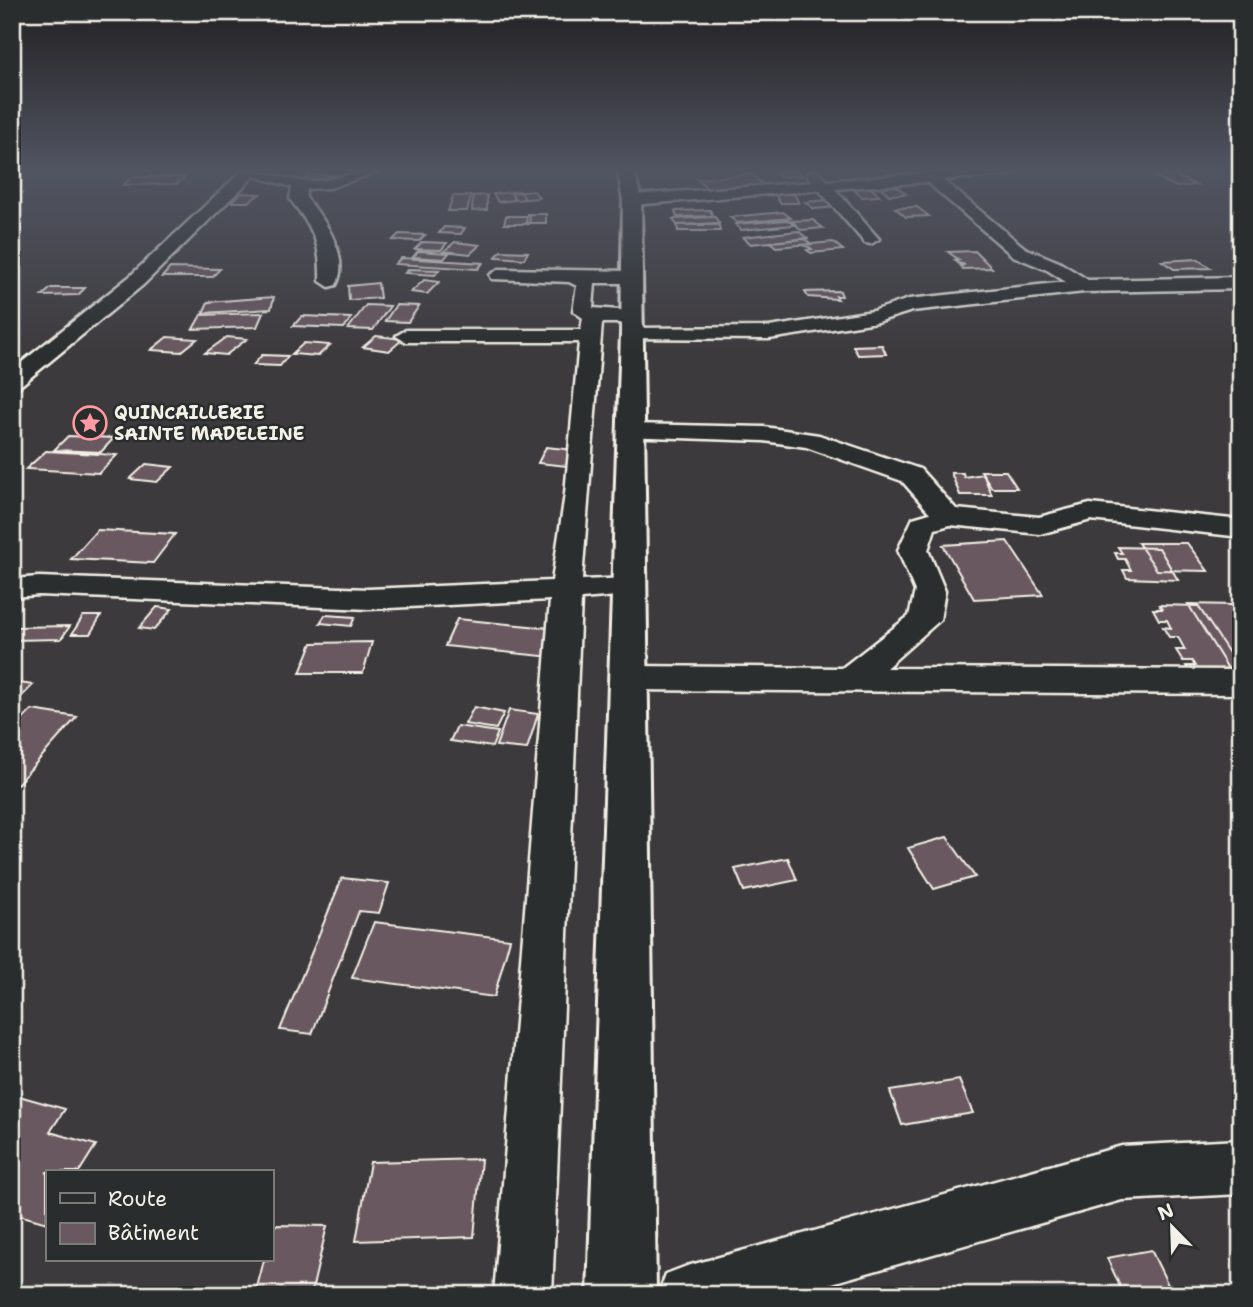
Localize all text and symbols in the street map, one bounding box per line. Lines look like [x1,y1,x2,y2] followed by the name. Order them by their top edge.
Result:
[114,401,305,446] place label: QUINCAILLERIE SAINTE MADELEINE
[71,404,109,442] place icon: QUINCAILLERIE SAINTE MADELEINE
[46,1170,273,1262] legend
[108,1185,167,1213] text: Route
[1138,1192,1208,1262] north arrow
[1154,1197,1177,1226] text: N
[108,1219,199,1247] text: Bâtiment

